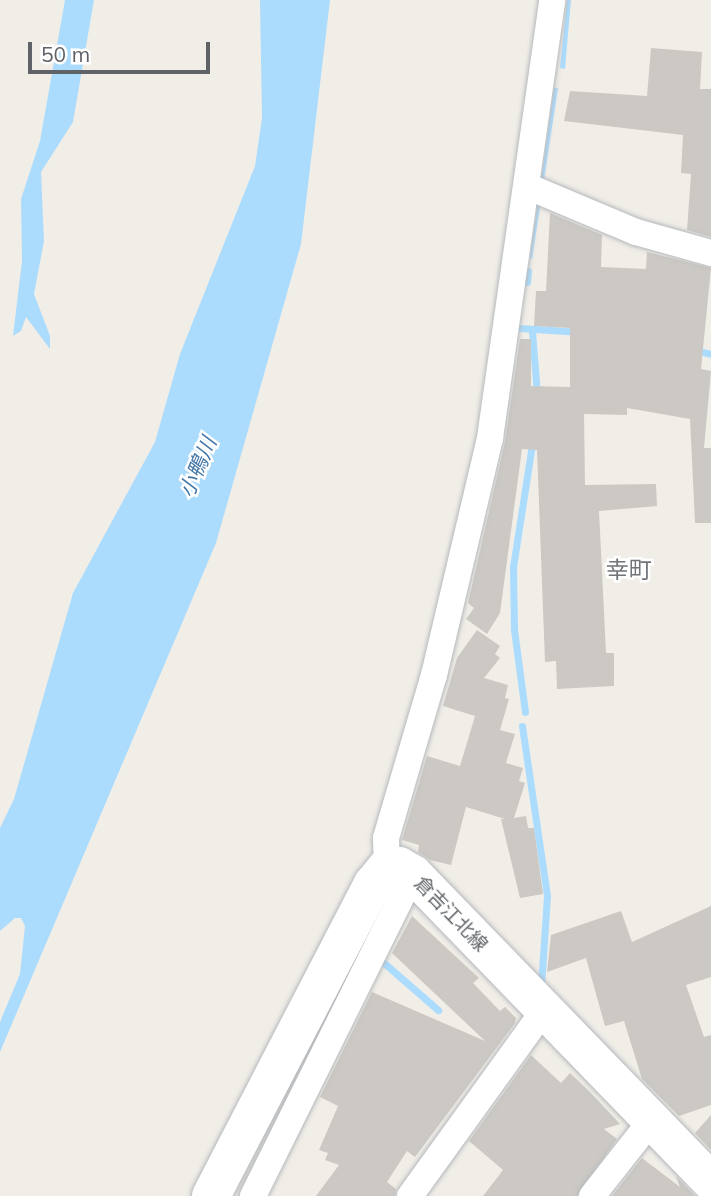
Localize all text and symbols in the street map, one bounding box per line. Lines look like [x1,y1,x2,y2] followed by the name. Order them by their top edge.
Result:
[32,28,214,72] scale bar
[41,41,90,67] text: 50 m
[173,433,221,501] water label: 小鴨川
[606,556,652,584] district label: 幸町
[410,872,492,956] street label: 倉吉江北線

